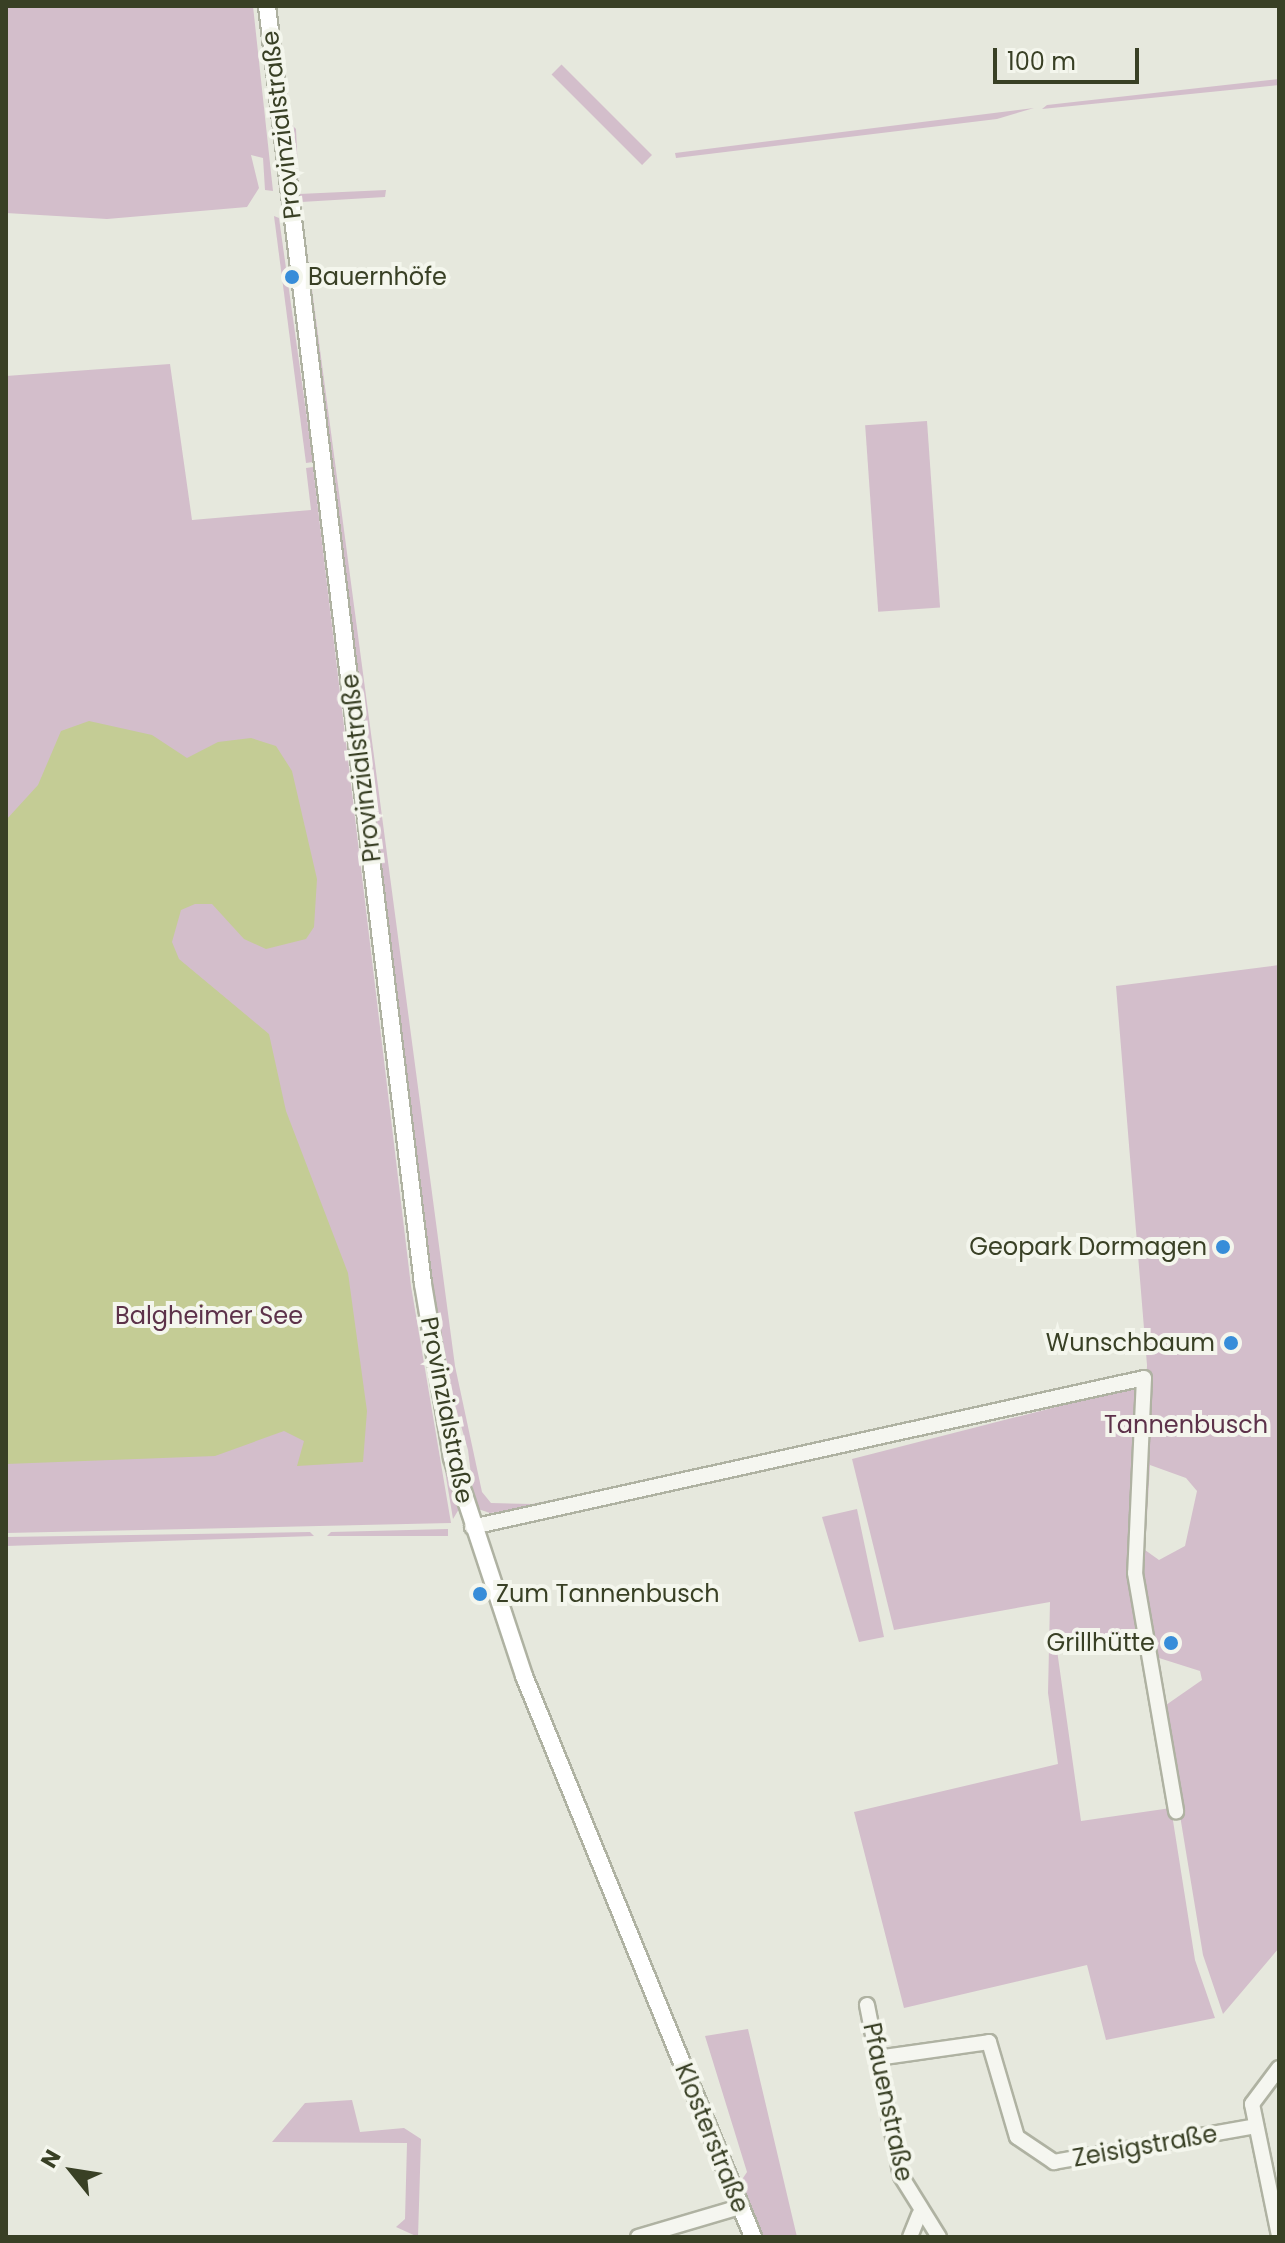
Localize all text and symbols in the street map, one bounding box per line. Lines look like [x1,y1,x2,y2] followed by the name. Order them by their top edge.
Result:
[255,29,307,221] street label: Provinzialstraße
[997,32,1143,82] scale bar
[1007,45,1076,78] text: 100 m
[308,263,447,291] place label: Bauernhöfe
[283,268,301,286] marker: Bauernhöfe
[335,672,387,864] street label: Provinzialstraße
[969,1233,1207,1261] place label: Geopark Dormagen
[1214,1238,1232,1256] marker: Geopark Dormagen
[115,1302,303,1330] park label: Balgheimer See
[415,1314,479,1506] street label: Provinzialstraße
[1046,1329,1215,1357] place label: Wunschbaum
[1222,1334,1240,1352] marker: Wunschbaum
[1104,1411,1268,1439] park label: Tannenbusch
[496,1580,720,1608] place label: Zum Tannenbusch
[471,1585,489,1603] marker: Zum Tannenbusch
[1047,1629,1155,1657] place label: Grillhütte
[1162,1634,1180,1652] marker: Grillhütte
[857,2020,919,2184] street label: Pfauenstraße
[669,2059,755,2217] street label: Klosterstraße
[1071,2119,1219,2173] street label: Zeisigstraße
[32,2131,112,2211] north arrow
[33,2144,68,2174] text: N

